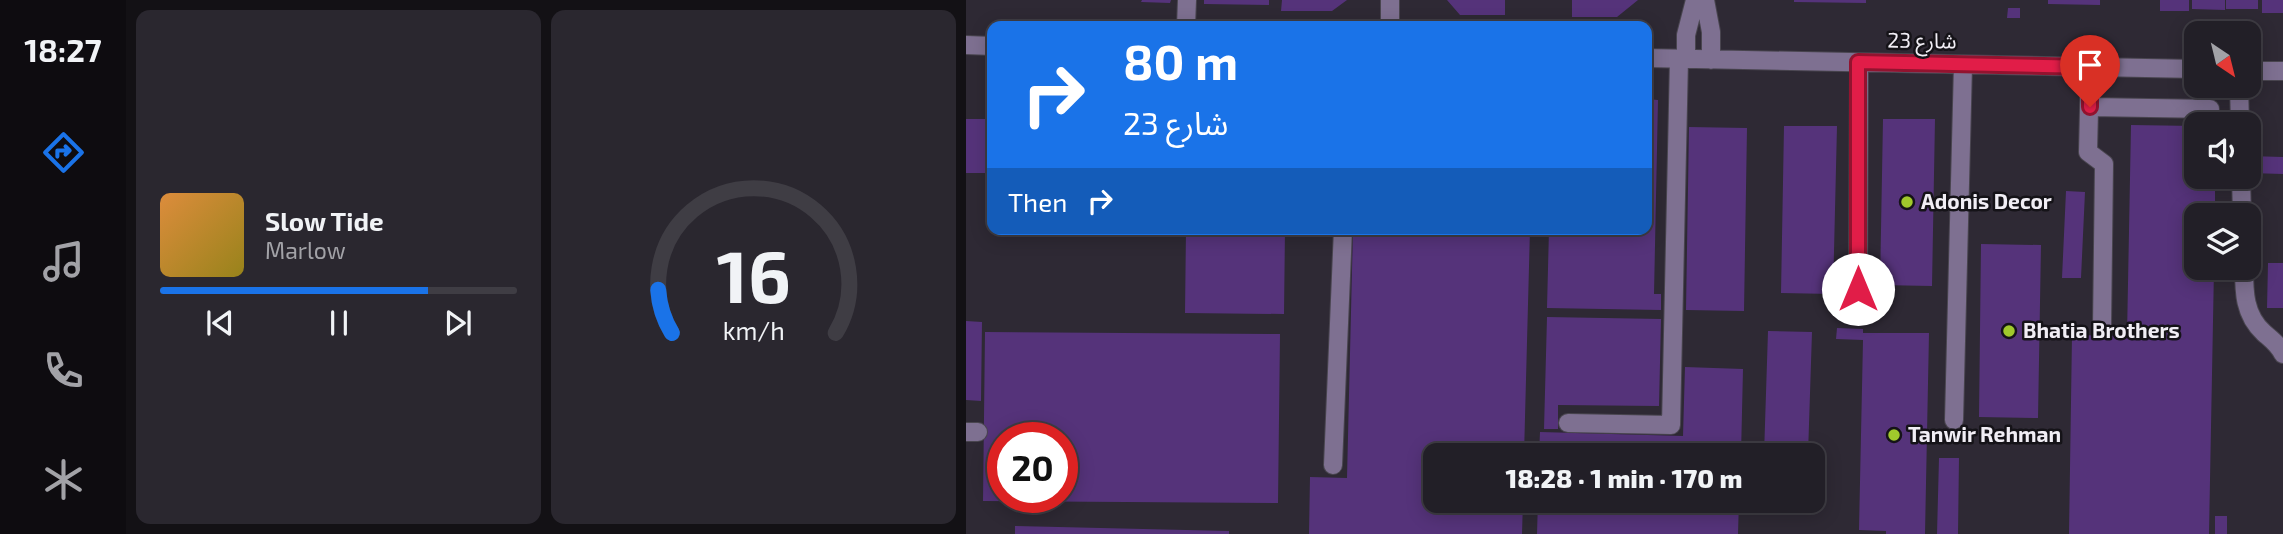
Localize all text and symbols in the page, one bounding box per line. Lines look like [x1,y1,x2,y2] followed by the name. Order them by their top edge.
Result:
[2184,21,2261,98] north arrow
[2184,21,2261,280] map controls
[1887,26,1957,57] street label: شارع 23
[24,30,102,68] text: 18:27
[1123,31,1238,90] text: 80 m
[2060,35,2120,107] pin
[2071,46,2109,84] icon: arrive
[1008,49,1099,140] icon: right
[1123,103,1228,141] text: شارع 23
[2184,112,2261,189] button: sound
[39,128,88,177] icon: directions
[1081,182,1119,220] icon: right
[1008,186,1067,217] text: Then
[1921,188,2052,213] place label: Adonis Decor
[1899,194,1915,210] marker: Adonis Decor
[2184,203,2261,280] button: layers
[265,205,384,236] text: Slow Tide
[716,230,791,318] text: 16
[265,236,346,264] text: Marlow
[39,237,88,286] icon: music
[1821,252,1895,326] position arrow
[201,304,239,342] icon: previous
[320,304,358,342] icon: pause
[439,304,477,342] icon: next
[722,315,785,345] text: km/h
[2023,317,2180,342] place label: Bhatia Brothers
[2001,323,2017,339] marker: Bhatia Brothers
[39,346,88,395] icon: phone
[1908,421,2061,446] place label: Tanwir Rehman
[987,422,1078,513] speed limit sign: 20
[1886,427,1902,443] marker: Tanwir Rehman
[39,455,88,504] icon: climate
[1505,462,1743,493] text: 18:28 · 1 min · 170 m

